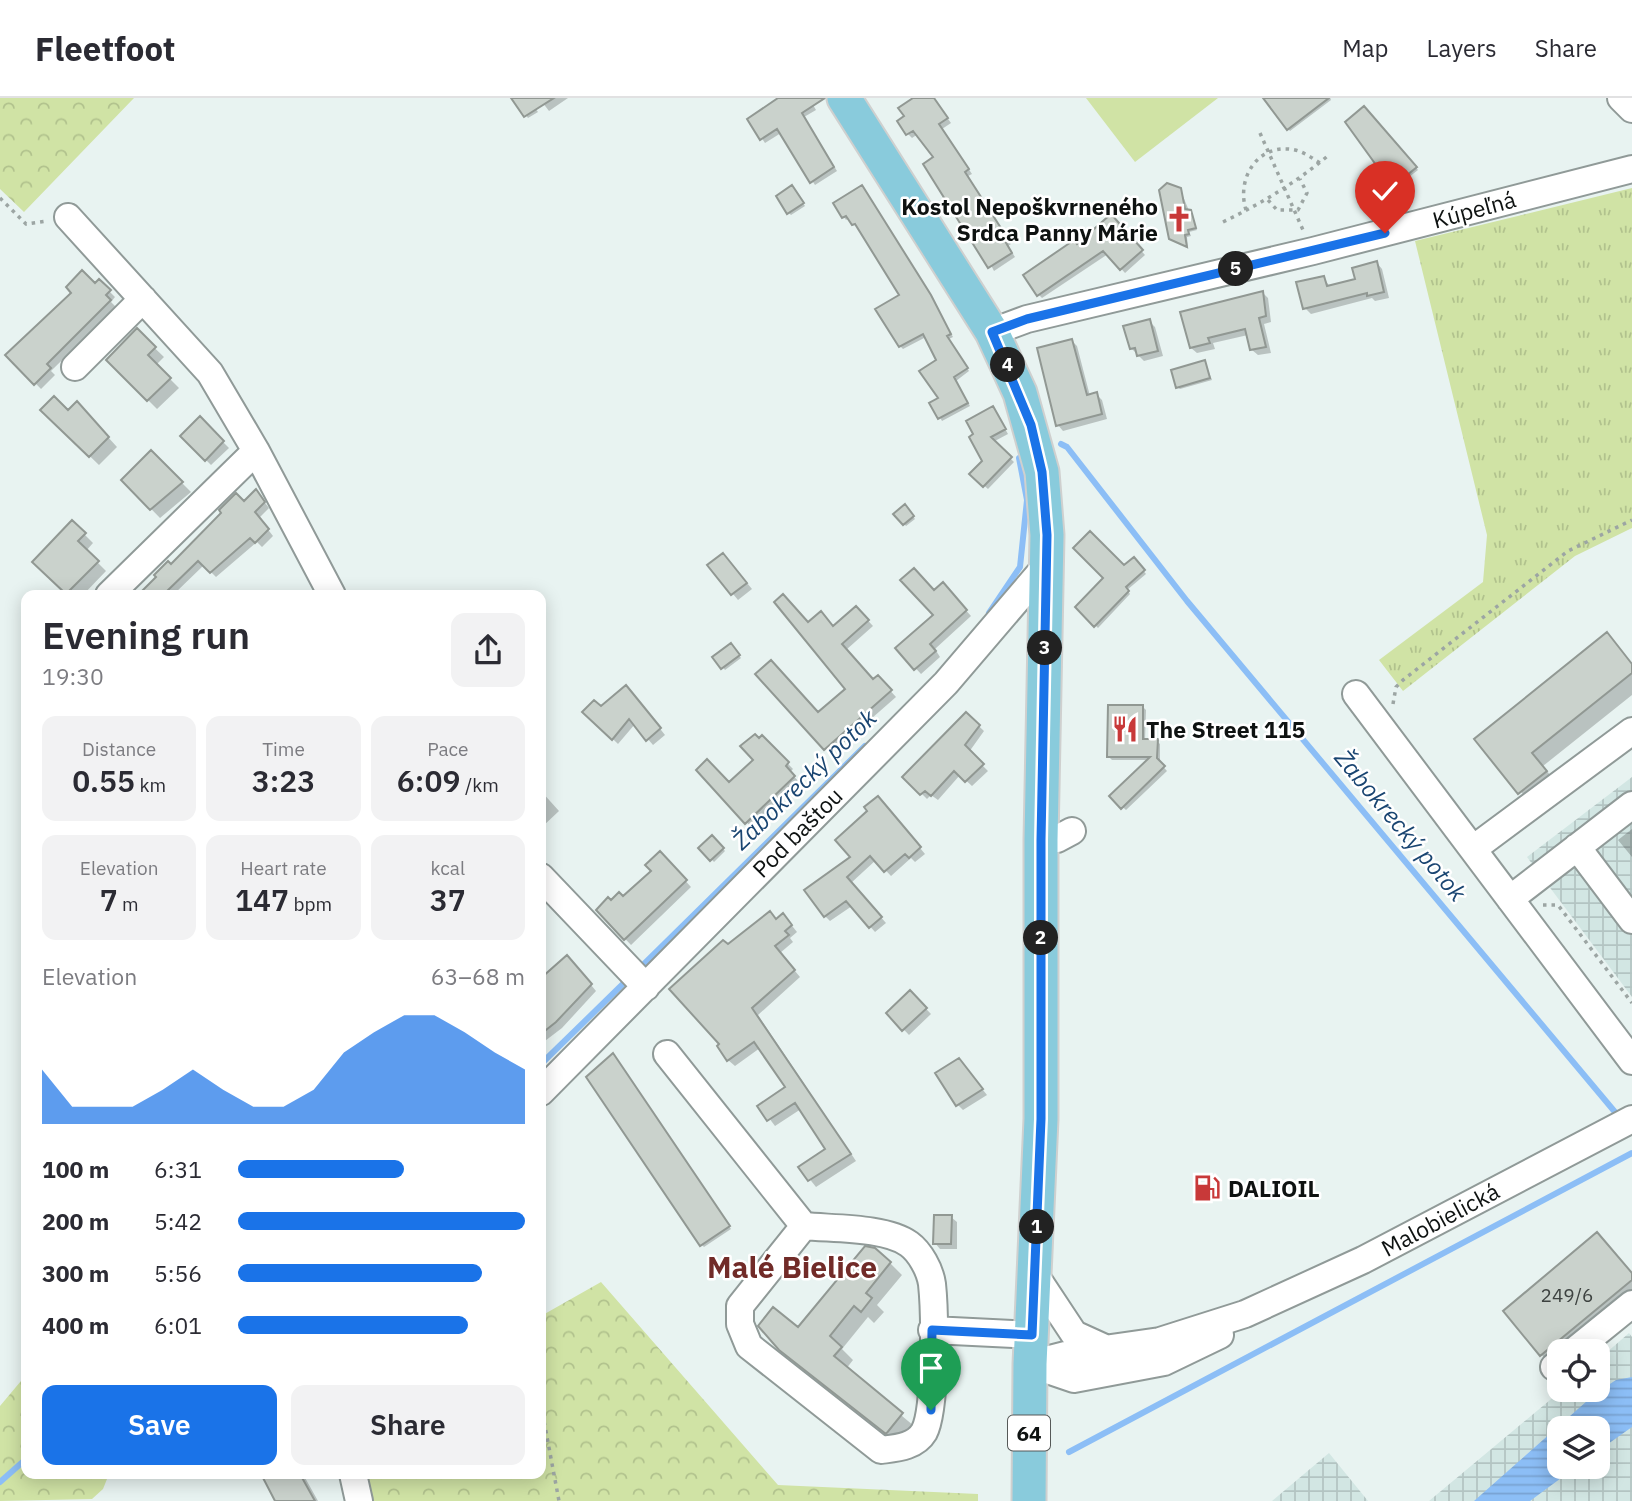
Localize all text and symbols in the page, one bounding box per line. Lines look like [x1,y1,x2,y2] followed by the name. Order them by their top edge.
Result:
[35,27,175,70] text: Fleetfoot
[1342,32,1389,64] text: Map
[1427,32,1497,64] text: Layers
[1535,32,1597,64] text: Share
[1355,161,1415,233] pin
[1366,172,1404,210] icon: check
[1429,184,1519,234] street label: Kúpeľná
[901,191,1158,247] place label: Kostol Nepoškvrneného Srdca Panny Márie
[1164,204,1194,234] church icon: Kostol Nepoškvrneného Srdca Panny Márie
[1218,252,1254,286] pin: 5
[1230,256,1241,280] text: 5
[990,348,1026,382] pin: 4
[1002,352,1013,376] text: 4
[42,610,250,659] text: Evening run
[451,613,525,687] button: share
[1028,630,1062,666] pin: 3
[1039,635,1050,659] text: 3
[42,661,104,691] text: 19:30
[724,702,883,857] water label: Žabokrecký potok
[1110,714,1140,744] restaurant icon: The Street 115
[1146,714,1305,744] place label: The Street 115
[82,737,156,761] text: Distance
[262,737,305,761] text: Time
[427,737,469,761] text: Pace
[1327,742,1474,908] water label: Žabokrecký potok
[72,761,135,800] text: 0.55
[252,761,315,800] text: 3:23
[397,761,460,800] text: 6:09
[135,773,166,797] text: km
[460,773,499,797] text: /km
[745,780,849,884] street label: Pod baštou
[80,856,159,880] text: Elevation
[240,856,327,880] text: Heart rate
[431,856,465,880] text: kcal
[100,880,118,919] text: 7
[235,880,289,919] text: 147
[430,880,466,919] text: 37
[118,892,139,916] text: m
[289,892,332,916] text: bpm
[1024,920,1058,956] pin: 2
[1035,925,1046,949] text: 2
[42,961,137,991] text: Elevation
[431,961,525,991] text: 63–68 m
[42,1154,109,1184] text: 100 m
[154,1154,202,1184] text: 6:31
[1192,1173,1222,1203] fuel station icon: DALIOIL
[1228,1173,1320,1203] place label: DALIOIL
[1376,1175,1504,1263] street label: Malobielická
[42,1206,109,1236] text: 200 m
[154,1206,202,1236] text: 5:42
[1020,1210,1054,1244] pin: 1
[1031,1214,1042,1238] text: 1
[707,1247,877,1286] district label: Malé Bielice
[42,1258,109,1288] text: 300 m
[154,1258,202,1288] text: 5:56
[1541,1283,1593,1307] house number: 249/6
[42,1310,109,1340] text: 400 m
[154,1310,202,1340] text: 6:01
[901,1338,961,1410] pin
[1547,1339,1610,1479] map controls
[1547,1339,1610,1402] button: locate
[912,1349,950,1387] icon: arrive
[42,1385,277,1465] button: Save
[291,1385,525,1465] button: Share
[1008,1416,1050,1450] road number: 64
[1547,1416,1610,1479] button: layers

